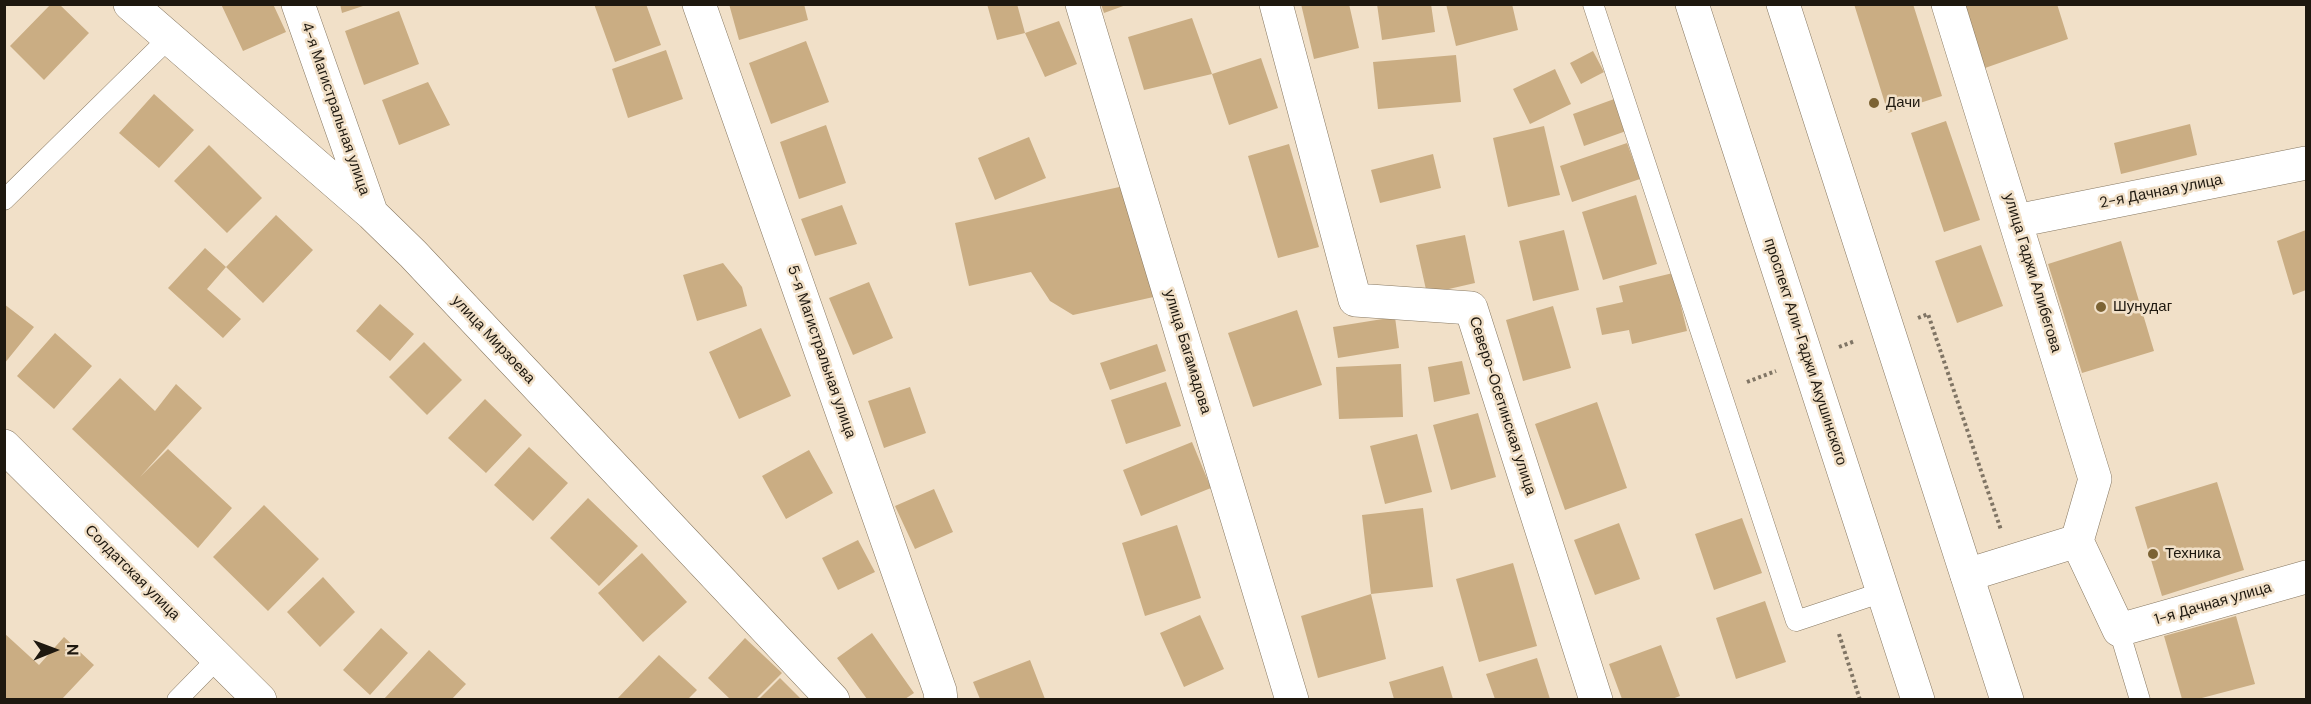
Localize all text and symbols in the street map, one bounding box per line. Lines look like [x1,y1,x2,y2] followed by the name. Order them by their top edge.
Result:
[297,20,373,198] street label: 4-я Магистральная улица
[1886,94,1920,112] place label: Дачи
[1867,96,1881,110] marker: Дачи
[2098,171,2224,213] street label: 2-я Дачная улица
[1999,191,2065,355] street label: улица Гаджи Алибегова
[1760,236,1850,468] street label: проспект Али-Гаджи Акушинского
[783,263,859,441] street label: 5-я Магистральная улица
[1160,288,1214,416] street label: улица Багамадова
[448,292,538,388] street label: улица Мирзоева
[2113,298,2172,316] place label: Шунудаг
[2094,300,2108,314] marker: Шунудаг
[1465,314,1539,498] street label: Северо-Осетинская улица
[81,522,183,624] street label: Солдатская улица
[2165,545,2221,563] place label: Техника
[2146,547,2160,561] marker: Техника
[2152,579,2274,629] street label: 1-я Дачная улица
[24,620,84,680] north arrow
[62,644,83,656] text: N

